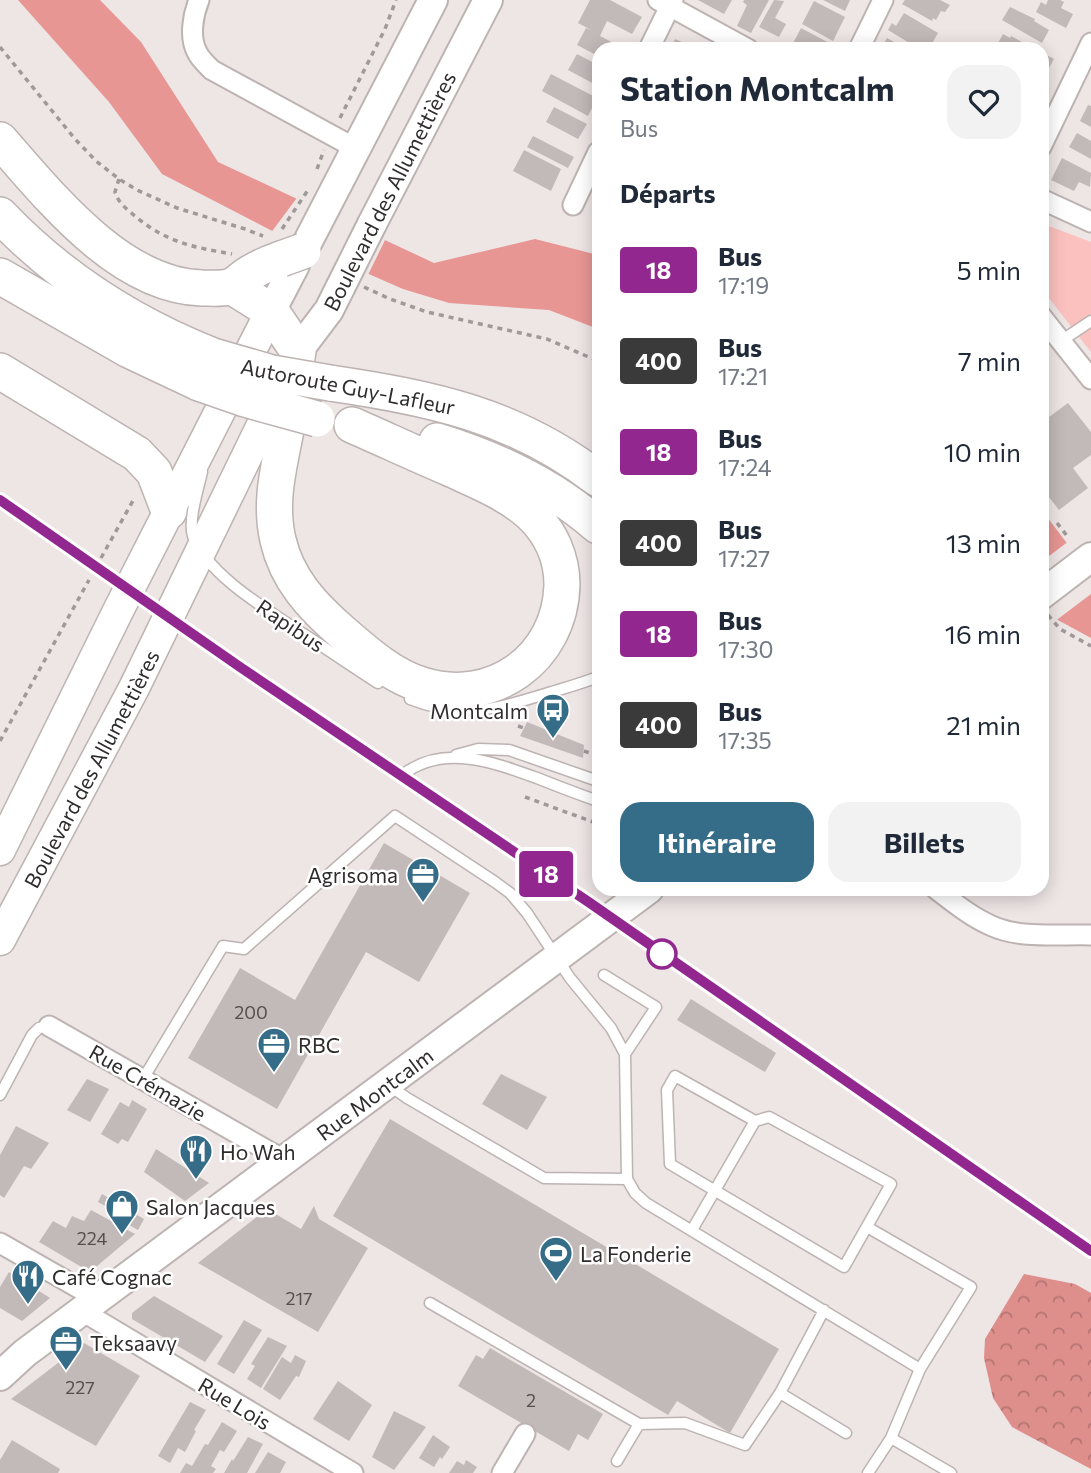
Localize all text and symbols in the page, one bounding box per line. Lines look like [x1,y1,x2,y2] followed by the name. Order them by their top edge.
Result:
[947,65,1021,139] button: heart
[318,67,460,315] street label: Boulevard des Allumettières
[620,67,894,108] text: Station Montcalm
[620,114,658,142] text: Bus
[620,177,716,208] text: Départs
[718,240,762,271] text: Bus
[957,254,1021,285] text: 5 min
[646,255,671,284] text: 18
[718,271,769,299] text: 17:19
[718,331,762,362] text: Bus
[958,345,1021,376] text: 7 min
[635,346,682,375] text: 400
[239,353,457,419] street label: Autoroute Guy-Lafleur
[718,362,768,390] text: 17:21
[718,422,762,453] text: Bus
[944,436,1021,467] text: 10 min
[646,437,671,466] text: 18
[718,453,772,481] text: 17:24
[718,513,762,544] text: Bus
[946,527,1021,558] text: 13 min
[635,528,682,557] text: 400
[718,544,770,572] text: 17:27
[252,593,330,657] street label: Rapibus
[718,604,762,635] text: Bus
[945,618,1021,649] text: 16 min
[646,619,671,648] text: 18
[718,635,774,663] text: 17:30
[18,646,163,892] street label: Boulevard des Allumettières
[534,691,572,740] bus stop icon: Montcalm
[718,695,762,726] text: Bus
[430,698,528,723] place label: Montcalm
[946,709,1021,740] text: 21 min
[635,710,682,739] text: 400
[718,726,772,754] text: 17:35
[620,802,814,882] button: Itinéraire
[828,802,1021,882] button: Billets
[514,851,578,897] line badge: 18
[404,855,442,904] office icon: Agrisoma
[533,859,559,888] text: 18
[307,862,398,887] place label: Agrisoma
[647,939,677,969] unlabelled marker
[234,1001,268,1023] house number: 200
[255,1025,293,1074] office icon: RBC
[298,1032,340,1057] place label: RBC
[85,1039,211,1125] street label: Rue Crémazie
[311,1042,437,1145] street label: Rue Montcalm
[177,1132,215,1181] restaurant icon: Ho Wah
[220,1139,296,1164] place label: Ho Wah
[103,1187,141,1236] shop icon: Salon Jacques
[146,1194,275,1219] place label: Salon Jacques
[77,1227,107,1249] house number: 224
[537,1234,575,1283] sports icon: La Fonderie
[580,1241,691,1266] place label: La Fonderie
[9,1257,47,1306] restaurant icon: Café Cognac
[52,1264,172,1289] place label: Café Cognac
[285,1287,313,1309] house number: 217
[47,1323,85,1372] office icon: Teksaavy
[90,1330,177,1355] place label: Teksaavy
[194,1372,276,1434] street label: Rue Lois
[65,1376,95,1398] house number: 227
[526,1389,536,1411] house number: 2

